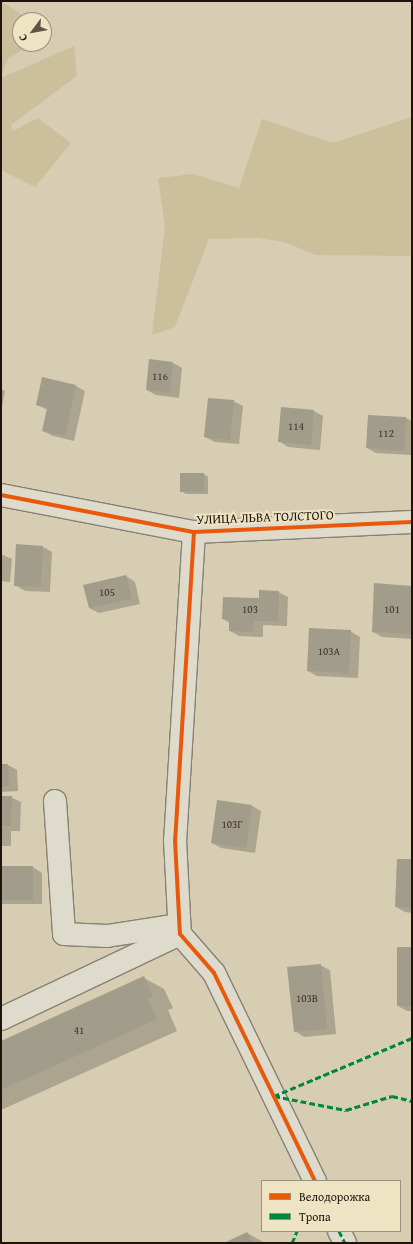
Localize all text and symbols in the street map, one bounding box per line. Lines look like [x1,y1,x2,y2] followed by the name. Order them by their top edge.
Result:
[12,12,52,52] north arrow
[14,31,31,45] text: С
[152,369,168,383] house number: 116
[288,419,304,433] house number: 114
[378,426,394,440] house number: 112
[196,508,334,528] street label: УЛИЦА ЛЬВА ТОЛСТОГО
[99,585,115,599] house number: 105
[242,602,258,616] house number: 103
[384,602,400,616] house number: 101
[318,644,340,658] house number: 103А
[221,817,243,831] house number: 103Г
[296,991,318,1005] house number: 103В
[74,1023,84,1037] house number: 41
[261,1180,401,1232] legend
[299,1188,370,1205] text: Велодорожка
[299,1208,331,1225] text: Тропа

